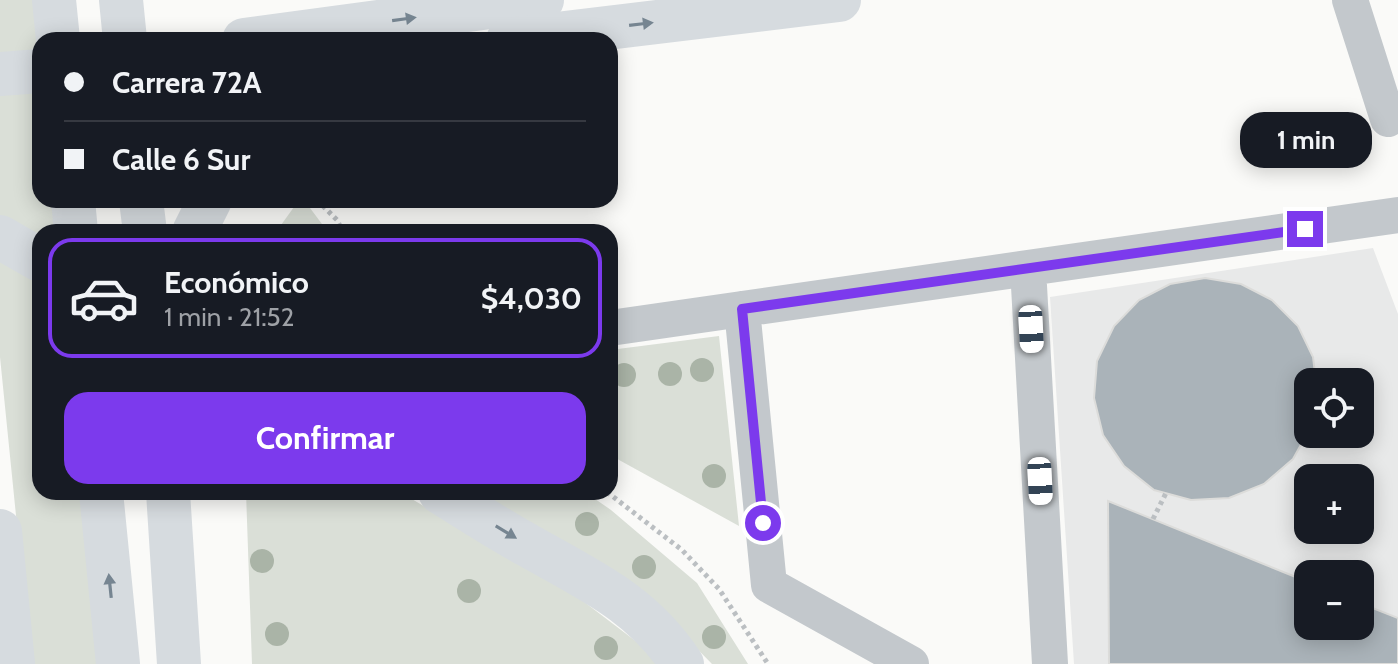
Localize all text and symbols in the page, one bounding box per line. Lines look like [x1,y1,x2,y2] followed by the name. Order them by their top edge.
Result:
[392,12,417,25] one-way arrow
[629,18,654,31] one-way arrow
[112,64,262,101] text: Carrera 72A
[1239,113,1371,169] callout: 1 min
[1277,124,1335,156] text: 1 min
[112,141,250,178] text: Calle 6 Sur
[1287,211,1323,247] route end
[68,262,140,334] icon: car
[164,264,309,301] text: Económico
[481,280,582,317] text: $4,030
[164,301,294,333] text: 1 min · 21:52
[1018,304,1044,354] car
[1294,368,1374,640] map controls
[1294,368,1374,448] button: locate
[64,392,586,484] button: Confirmar
[1027,456,1053,506] car
[1294,464,1374,544] button: +
[745,505,781,541] route start
[495,525,517,539] one-way arrow
[1294,560,1374,640] button: −
[103,573,116,598] one-way arrow

